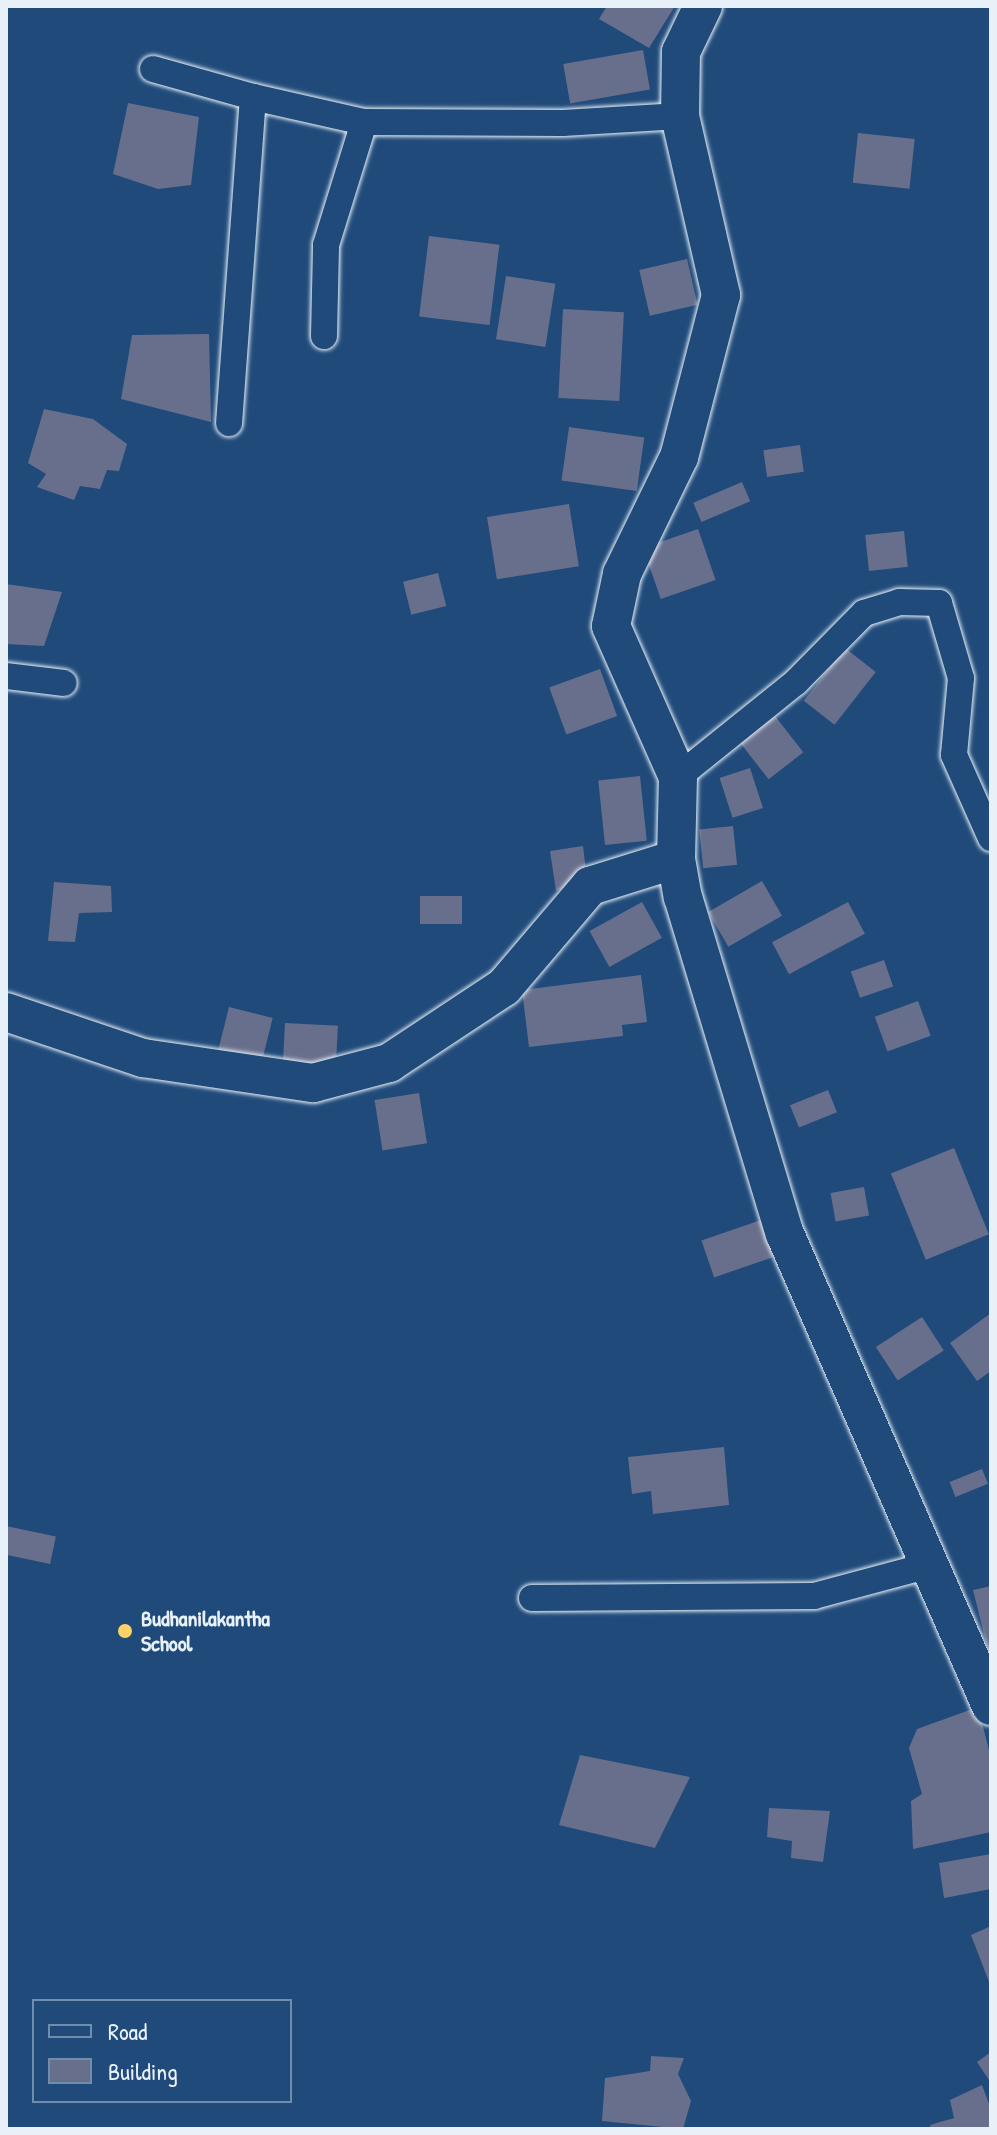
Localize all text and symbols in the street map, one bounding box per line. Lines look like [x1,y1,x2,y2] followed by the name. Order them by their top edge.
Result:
[141,1605,270,1656] place label: Budhanilakantha School
[116,1622,134,1640] marker: Budhanilakantha School
[32,1999,292,2103] legend
[108,2015,147,2047] text: Road
[108,2055,178,2087] text: Building

